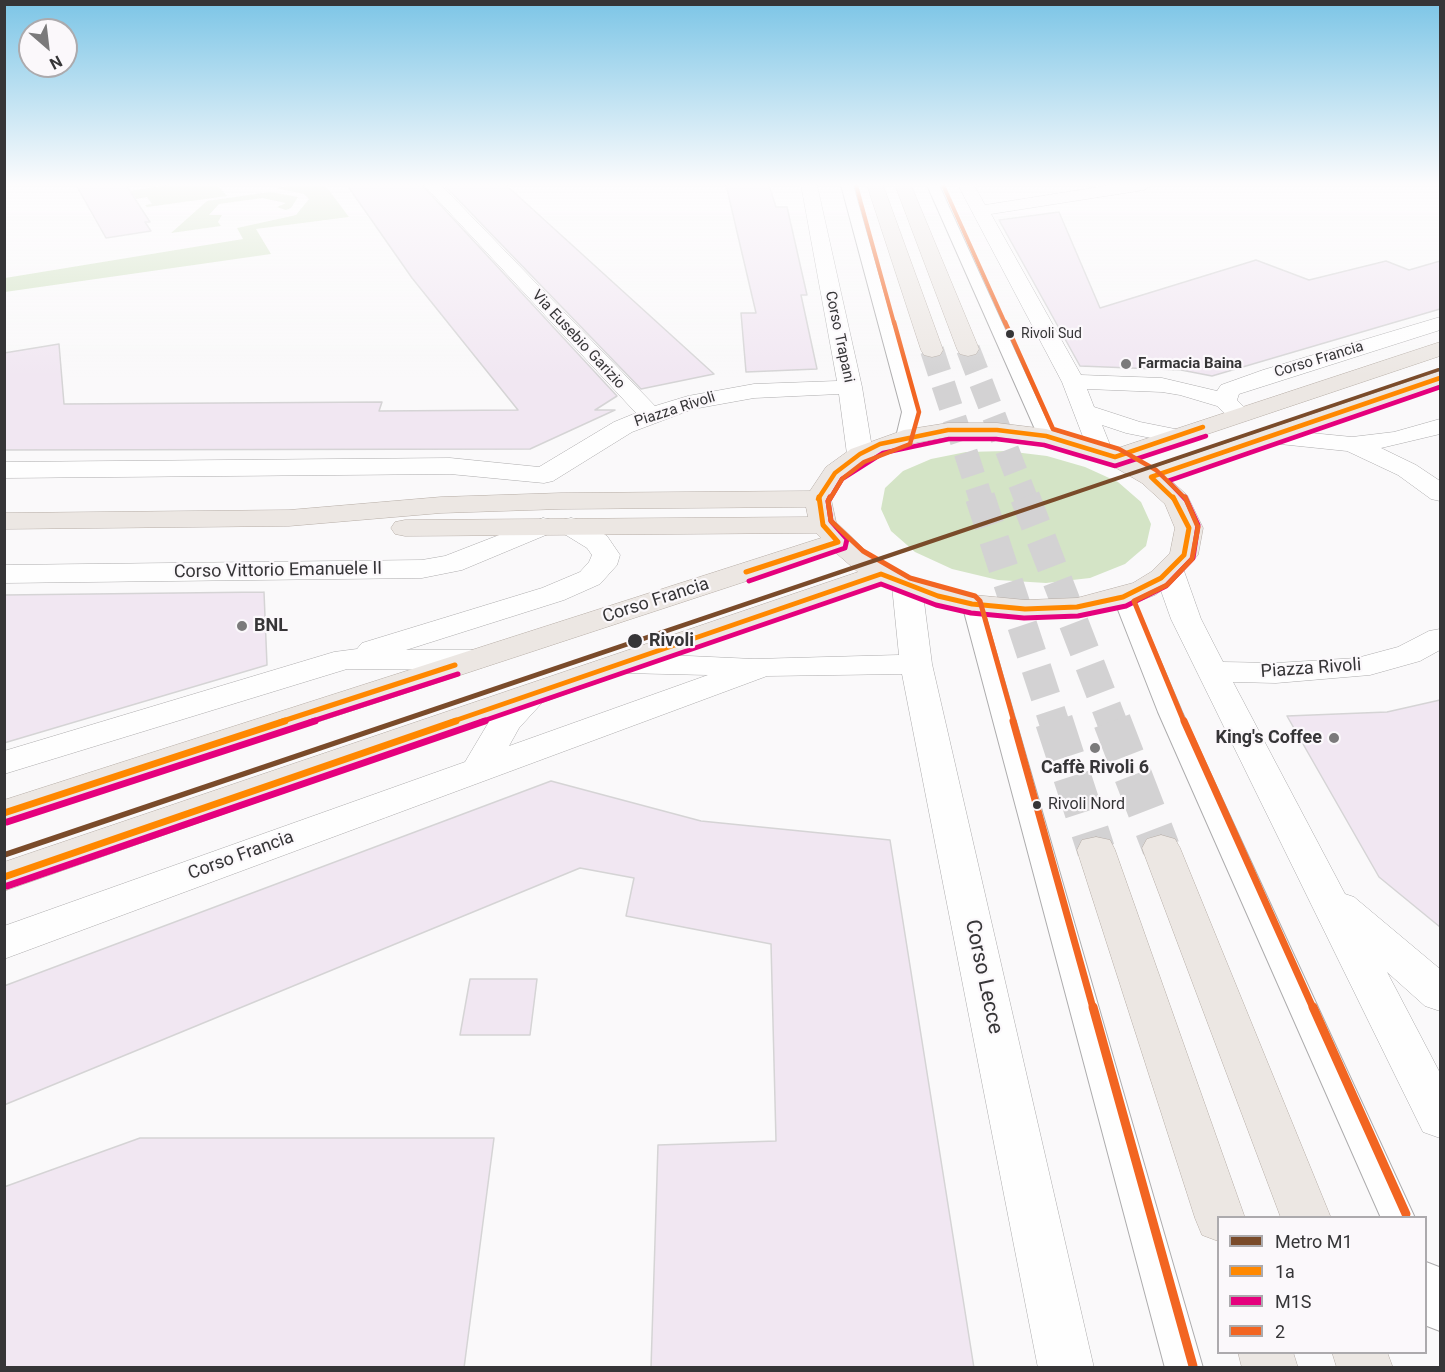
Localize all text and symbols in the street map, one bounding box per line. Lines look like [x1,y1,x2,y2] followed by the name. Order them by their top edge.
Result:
[18,18,78,78] north arrow
[46,52,65,74] text: N
[528,287,628,393] street label: Via Eusebio Garizio
[820,290,858,384] street label: Corso Trapani
[1021,326,1082,342] place label: Rivoli Sud
[1004,328,1016,340] marker: Rivoli Sud
[1272,338,1366,382] street label: Corso Francia
[1138,355,1242,373] place label: Farmacia Baina
[1119,357,1133,371] marker: Farmacia Baina
[632,388,718,432] street label: Piazza Rivoli
[174,558,382,584] street label: Corso Vittorio Emanuele II
[600,574,712,628] street label: Corso Francia
[254,615,288,637] place label: BNL
[235,619,249,633] marker: BNL
[649,630,694,652] place label: Rivoli
[626,632,644,650] marker: Rivoli
[1260,655,1362,683] street label: Piazza Rivoli
[1216,727,1322,749] place label: King's Coffee
[1327,731,1341,745] marker: King's Coffee
[1088,741,1102,755] marker: Caffè Rivoli 6
[1041,757,1149,779] place label: Caffè Rivoli 6
[1048,795,1125,815] place label: Rivoli Nord
[1031,799,1043,811] marker: Rivoli Nord
[185,827,297,885] street label: Corso Francia
[959,917,1007,1037] street label: Corso Lecce
[1217,1216,1427,1354] legend
[1275,1231,1353,1252] text: Metro M1
[1275,1261,1295,1282] text: 1a
[1275,1291,1312,1312] text: M1S
[1275,1321,1285,1342] text: 2

